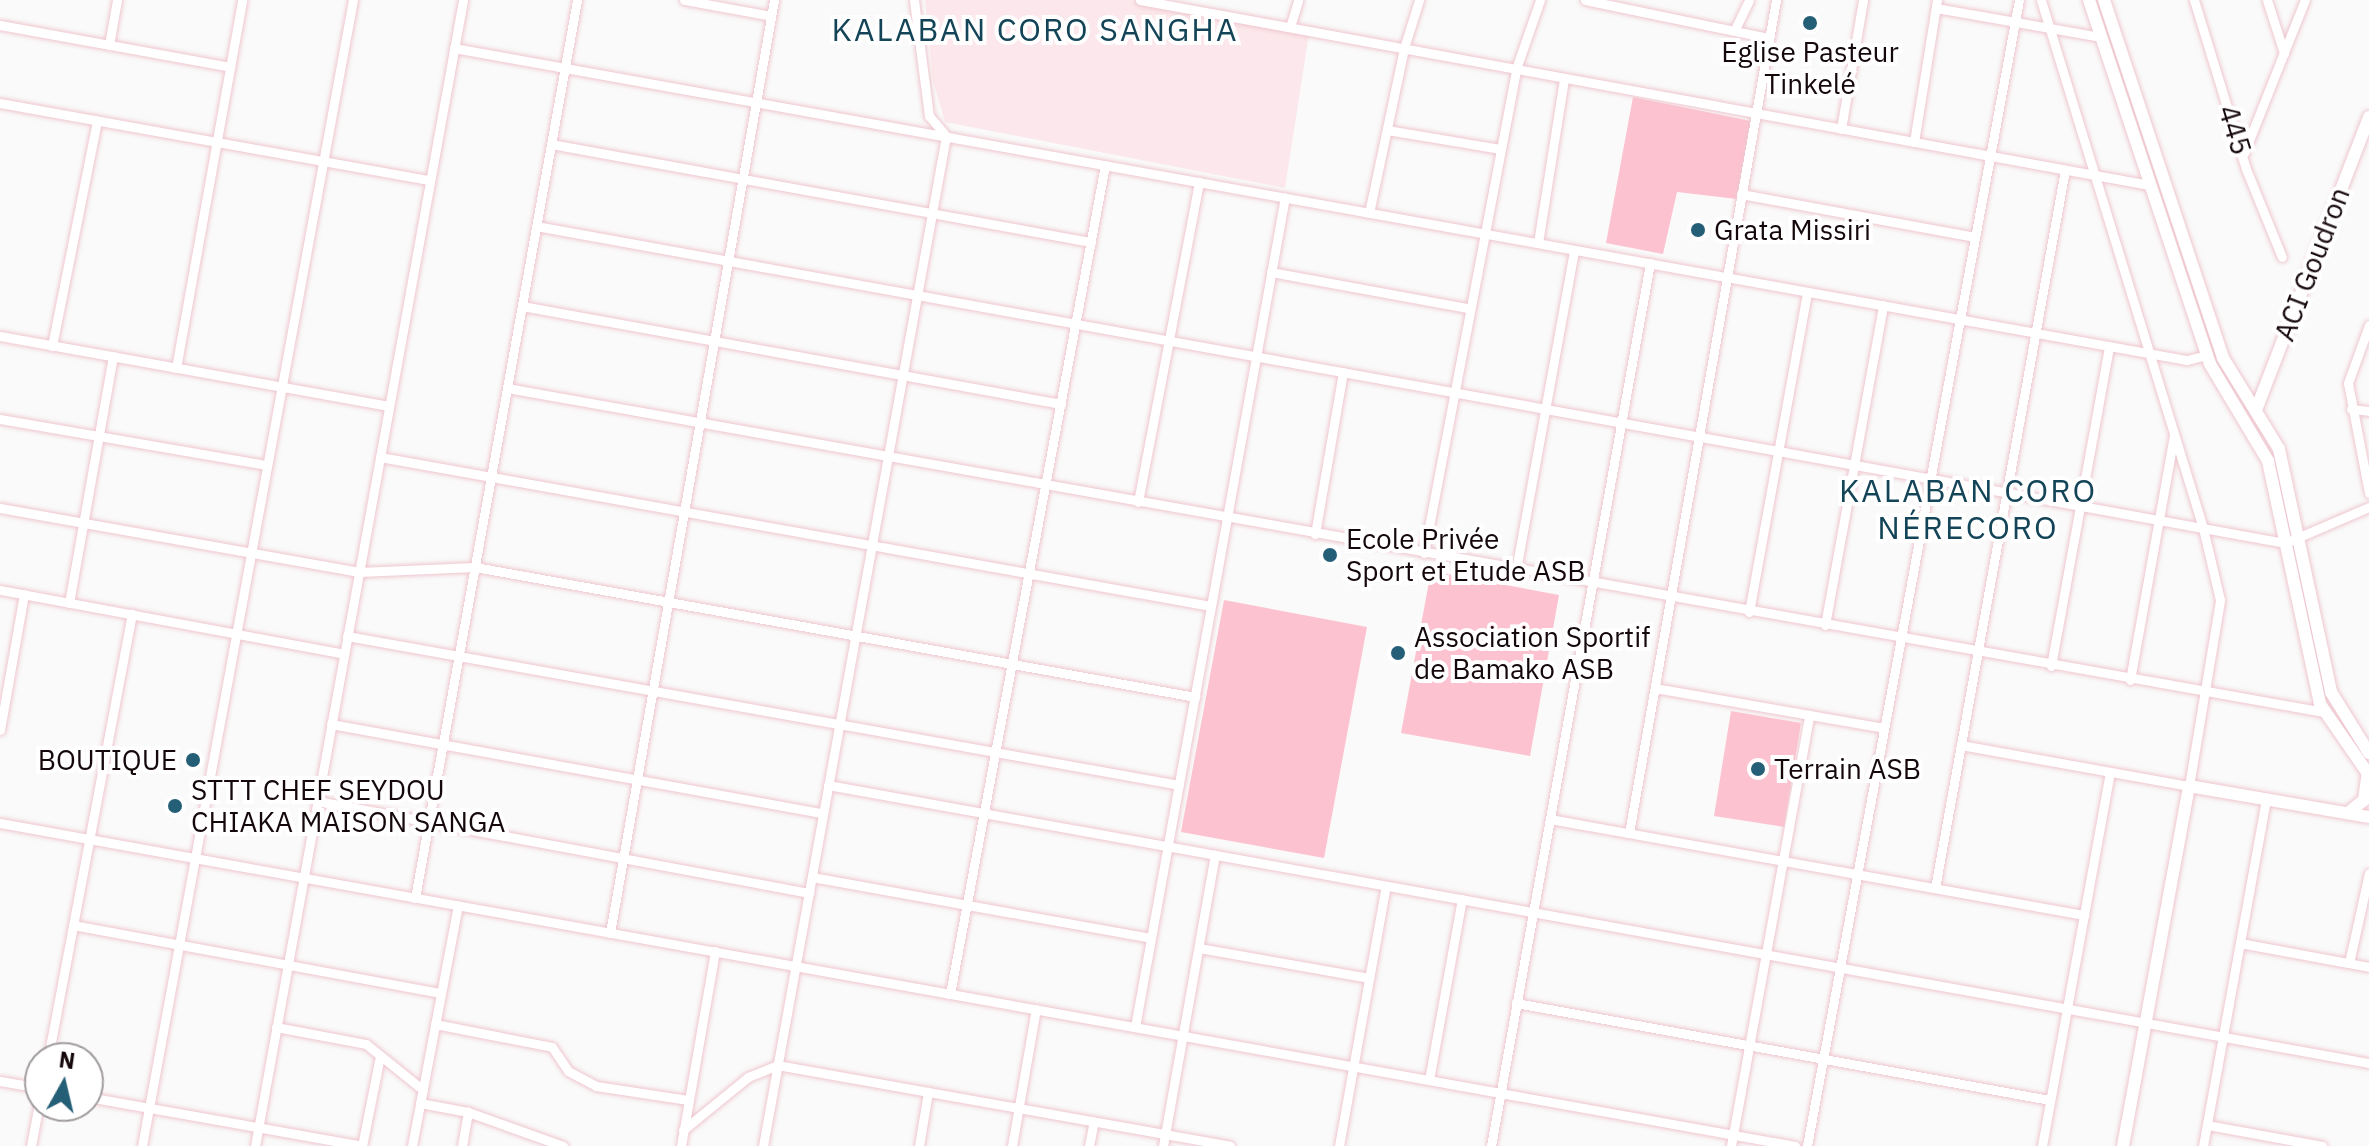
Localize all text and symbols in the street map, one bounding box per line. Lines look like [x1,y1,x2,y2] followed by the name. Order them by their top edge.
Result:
[832,10,1238,48] district label: KALABAN CORO SANGHA
[1801,14,1819,32] marker: Eglise Pasteur Tinkelé
[1721,35,1899,101] place label: Eglise Pasteur Tinkelé
[2212,101,2258,159] street label: 445
[2267,182,2357,346] street label: ACI Goudron
[1714,213,1871,247] place label: Grata Missiri
[1689,221,1707,239] marker: Grata Missiri
[1839,472,2097,547] district label: KALABAN CORO NÉRECORO
[1346,522,1586,588] place label: Ecole Privée Sport et Etude ASB
[1321,546,1339,564] marker: Ecole Privée Sport et Etude ASB
[1414,620,1650,686] place label: Association Sportif de Bamako ASB
[1389,644,1407,662] marker: Association Sportif de Bamako ASB
[38,743,177,777] place label: BOUTIQUE
[184,751,202,769] marker: BOUTIQUE
[1774,752,1921,786] place label: Terrain ASB
[1749,760,1767,778] marker: Terrain ASB
[191,773,505,839] place label: STTT CHEF SEYDOU CHIAKA MAISON SANGA
[166,797,184,815] marker: STTT CHEF SEYDOU CHIAKA MAISON SANGA
[24,1042,104,1122] north arrow
[57,1044,77,1075] text: N

